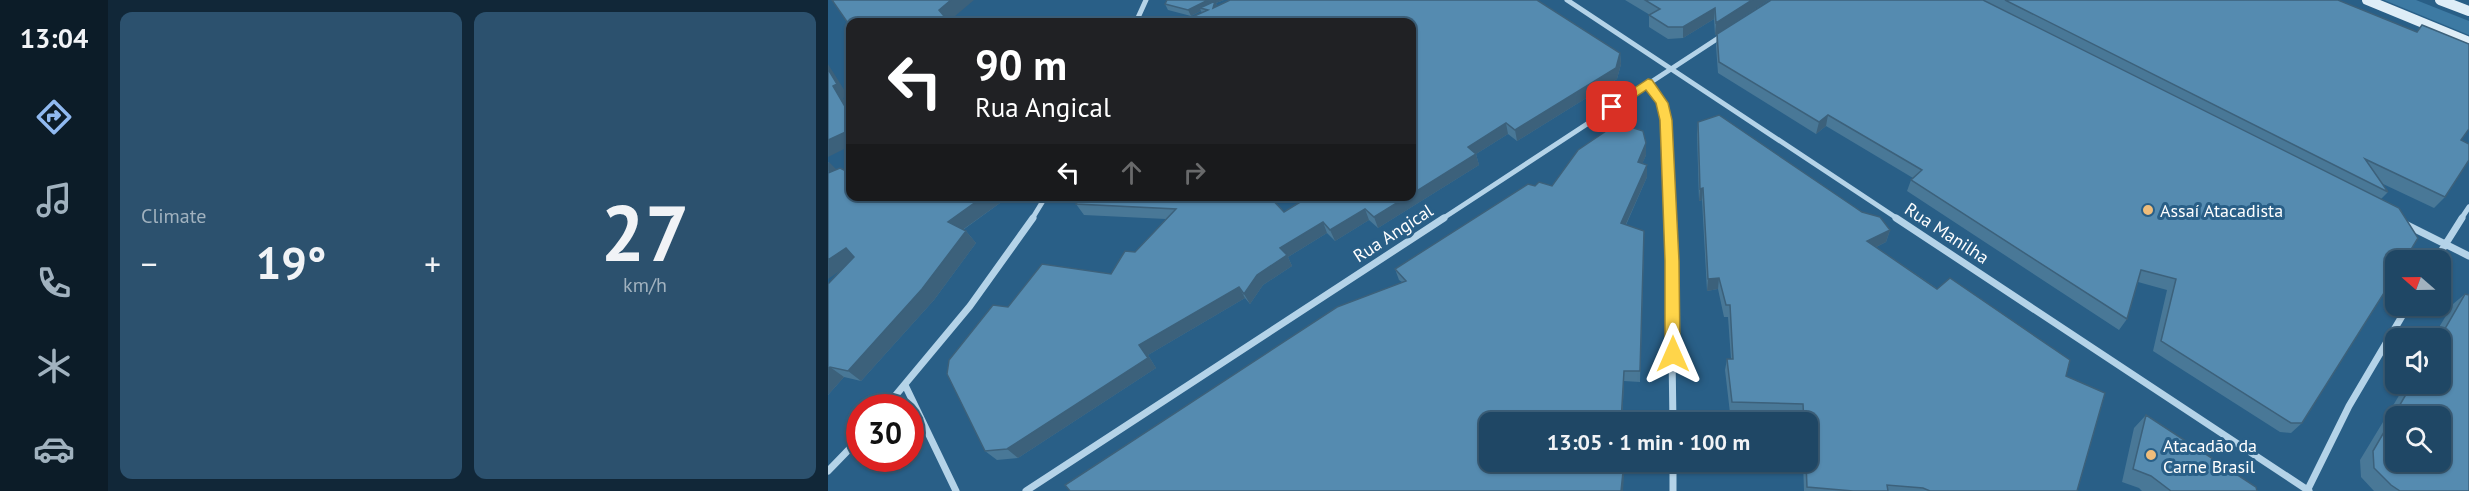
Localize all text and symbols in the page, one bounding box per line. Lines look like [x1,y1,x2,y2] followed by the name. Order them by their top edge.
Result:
[20,21,88,55] text: 13:04
[975,37,1067,92] text: 90 m
[876,42,954,120] icon: left
[1586,81,1637,132] pin
[975,90,1111,124] text: Rua Angical
[1595,90,1628,123] icon: arrive
[33,96,75,138] icon: directions
[1052,156,1085,189] icon: left
[1115,156,1148,189] icon: ahead
[1178,156,1211,189] icon: right
[33,179,75,221] icon: music
[601,182,689,283] text: 27
[1901,197,1993,269] street label: Rua Manilha
[1349,198,1438,267] street label: Rua Angical
[2160,199,2283,222] place label: Assaí Atacadista
[141,203,207,229] text: Climate
[2141,203,2155,217] marker: Assaí Atacadista
[256,233,326,291] text: 19°
[141,242,158,285] text: −
[424,242,441,285] text: +
[2385,250,2451,316] north arrow
[2385,250,2451,472] map controls
[33,262,75,304] icon: phone
[623,272,667,298] text: km/h
[1641,322,1705,386] position arrow
[2385,328,2451,394] button: sound
[33,345,75,387] icon: climate
[846,394,924,472] speed limit sign: 30
[2385,406,2451,472] button: search
[33,428,75,470] icon: car
[1547,428,1750,456] text: 13:05 · 1 min · 100 m
[2163,434,2257,478] place label: Atacadão da Carne Brasil
[2144,448,2158,462] marker: Atacadão da Carne Brasil

